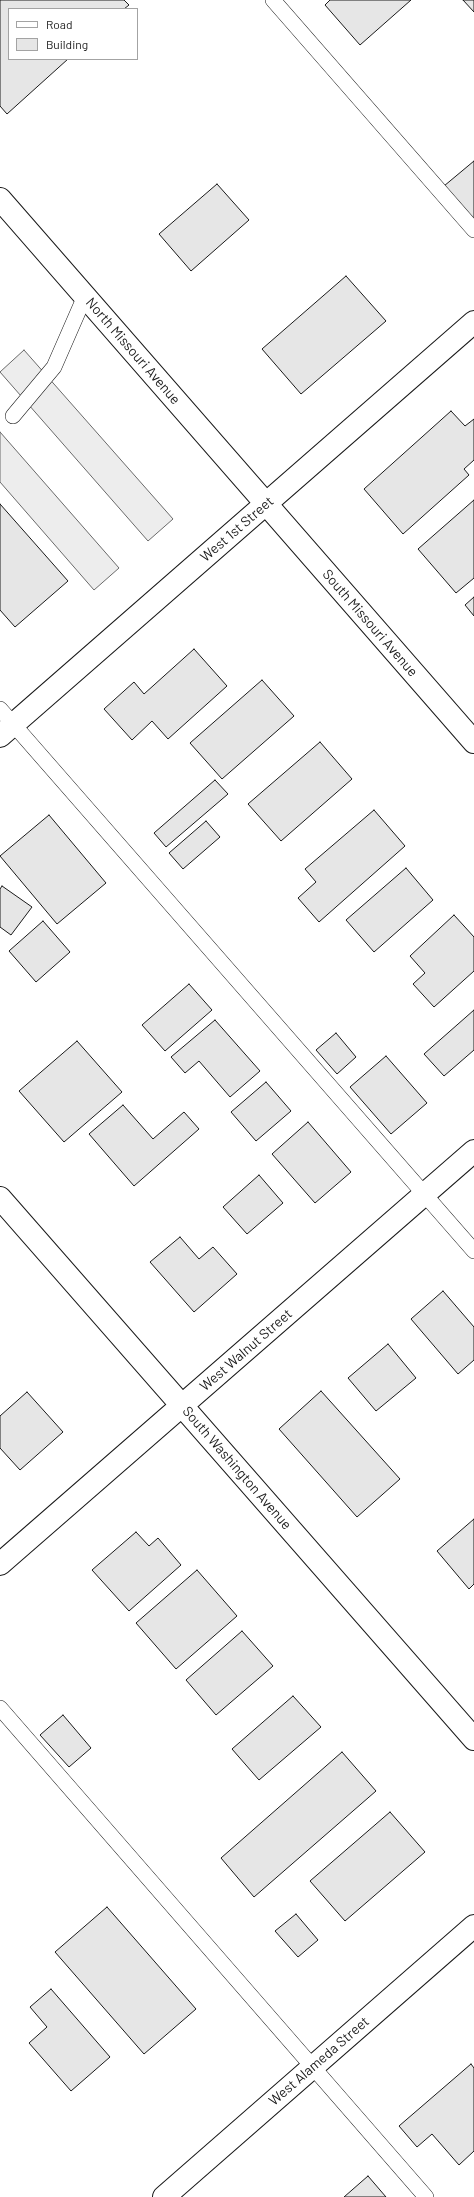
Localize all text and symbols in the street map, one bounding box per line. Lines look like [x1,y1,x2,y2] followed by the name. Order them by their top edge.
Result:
[8,8,138,60] legend
[46,17,73,31] text: Road
[46,37,88,51] text: Building
[82,294,184,408] street label: North Missouri Avenue
[197,493,277,565] street label: West 1st Street
[319,566,421,680] street label: South Missouri Avenue
[196,1305,296,1395] street label: West Walnut Street
[179,1403,295,1533] street label: South Washington Avenue
[265,2013,373,2109] street label: West Alameda Street

